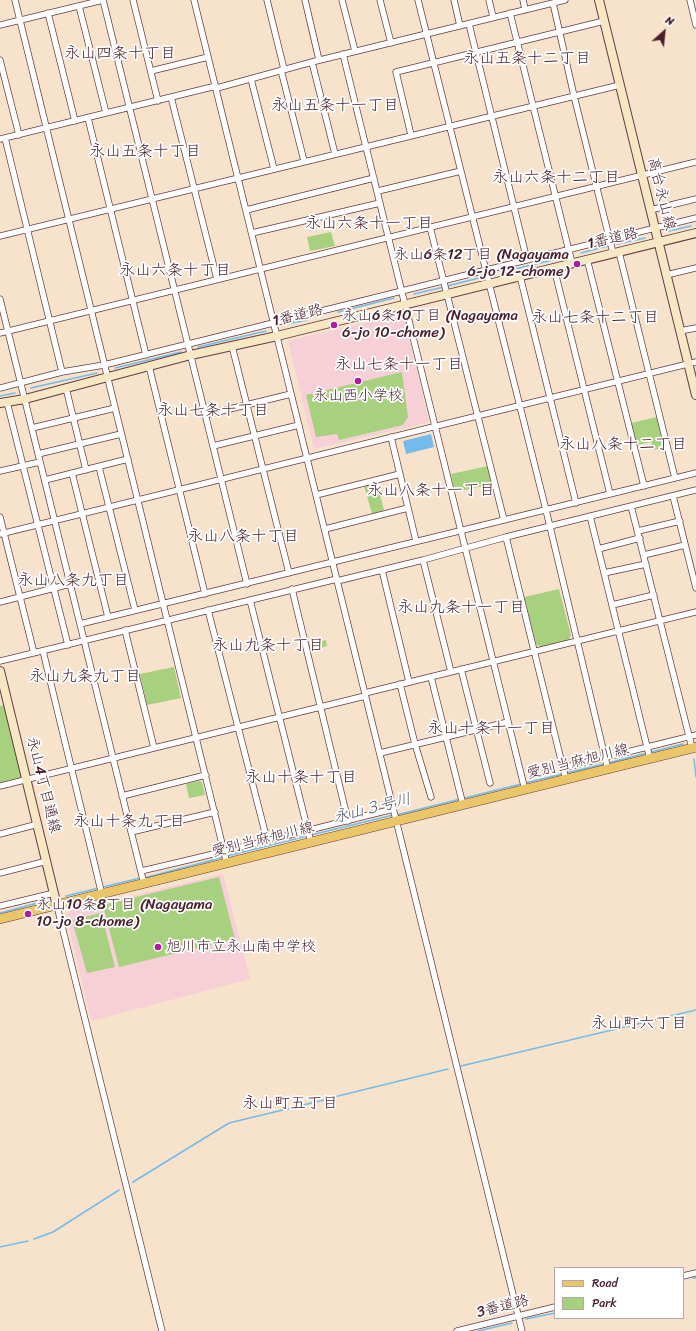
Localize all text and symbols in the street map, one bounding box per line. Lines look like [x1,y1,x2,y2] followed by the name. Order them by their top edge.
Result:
[662,11,677,31] text: N
[644,12,684,52] north arrow
[64,44,176,64] district label: 永山四条十丁目
[463,49,591,69] district label: 永山五条十二丁目
[271,96,399,116] district label: 永山五条十一丁目
[89,142,201,162] district label: 永山五条十丁目
[643,155,679,233] street label: 高台永山線
[492,168,620,188] district label: 永山六条十二丁目
[305,214,433,234] district label: 永山六条十一丁目
[586,224,640,254] street label: 1番道路
[394,246,569,281] place label: 永山6条12丁目 (Nagayama 6-jo 12-chome)
[572,259,582,269] marker: 永山6条12丁目 (Nagayama 6-jo 12-chome)
[119,261,231,281] district label: 永山六条十丁目
[271,301,325,331] street label: 1番道路
[342,307,518,342] place label: 永山6条10丁目 (Nagayama 6-jo 10-chome)
[531,308,659,328] district label: 永山七条十二丁目
[329,320,339,330] marker: 永山6条10丁目 (Nagayama 6-jo 10-chome)
[335,355,463,375] district label: 永山七条十一丁目
[353,376,363,386] marker: 永山西小学校
[313,387,403,405] place label: 永山西小学校
[157,401,269,421] district label: 永山七条十丁目
[559,435,687,455] district label: 永山八条十二丁目
[367,481,495,501] district label: 永山八条十一丁目
[187,527,299,547] district label: 永山八条十丁目
[17,571,129,591] district label: 永山八条九丁目
[397,598,525,618] district label: 永山九条十一丁目
[212,636,324,656] district label: 永山九条十丁目
[29,667,141,687] district label: 永山九条九丁目
[427,719,555,739] district label: 永山十条十一丁目
[22,735,64,835] street label: 永山4丁目通線
[525,741,631,783] street label: 愛別当麻旭川線
[245,768,357,788] district label: 永山十条十丁目
[331,790,413,828] water label: 永山３号川
[73,812,185,832] district label: 永山十条九丁目
[210,819,316,861] street label: 愛別当麻旭川線
[36,896,213,931] place label: 永山10条8丁目 (Nagayama 10-jo 8-chome)
[23,909,33,919] marker: 永山10条8丁目 (Nagayama 10-jo 8-chome)
[166,938,316,956] place label: 旭川市立永山南中学校
[153,942,163,952] marker: 旭川市立永山南中学校
[591,1014,687,1034] district label: 永山町六丁目
[242,1094,338,1114] district label: 永山町五丁目
[554,1267,684,1319] legend
[592,1272,618,1294] text: Road
[475,1292,531,1322] street label: 3番道路
[592,1292,617,1314] text: Park

